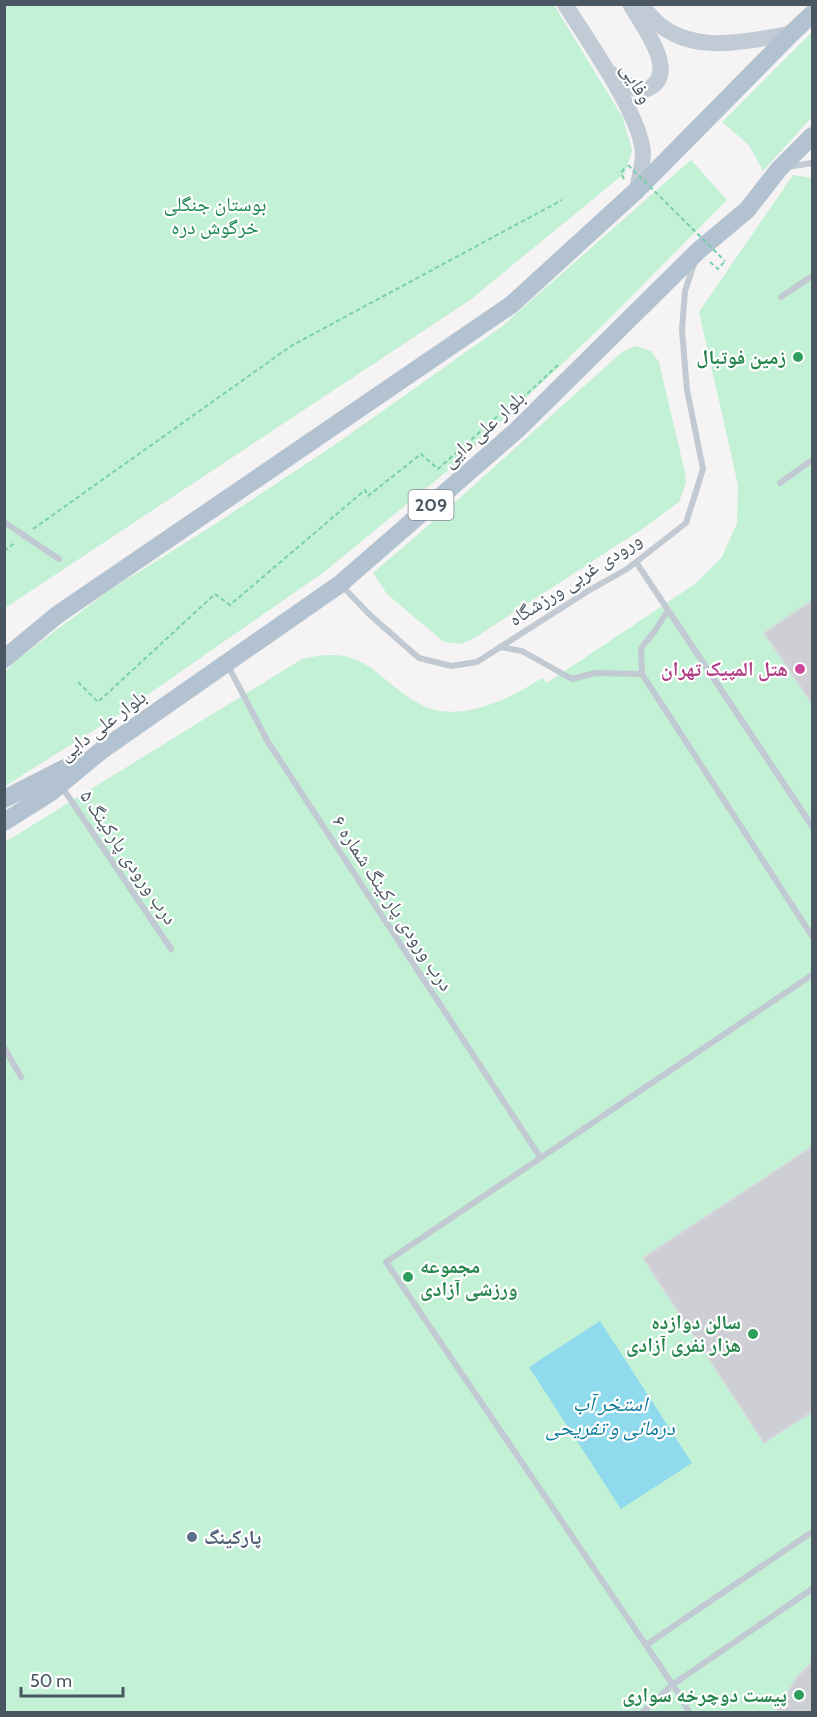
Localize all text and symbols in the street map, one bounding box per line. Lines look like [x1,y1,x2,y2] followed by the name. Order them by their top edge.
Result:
[616,58,658,108] street label: وفایی
[164,192,266,239] park label: بوستان جنگلی خرگوش دره
[696,345,786,370] place label: زمین فوتبال
[791,350,805,364] marker: زمین فوتبال
[436,385,530,473] street label: بلوار علی دایی
[408,490,454,520] road number: 209
[504,527,646,631] street label: ورودی غربی ورزشگاه
[661,657,788,682] place label: هتل المپیک تهران
[793,662,807,676] marker: هتل المپیک تهران
[53,684,151,766] street label: بلوار علی دایی
[75,785,183,929] street label: درب ورودی پارکینگ ۵
[327,811,459,995] street label: درب ورودی پارکینگ شماره ۶
[420,1254,518,1302] place label: مجموعه ورزشی آزادی
[401,1270,415,1284] marker: مجموعه ورزشی آزادی
[626,1310,741,1357] place label: سالن دوازده هزار نفری آزادی
[746,1327,760,1341] marker: سالن دوازده هزار نفری آزادی
[545,1391,675,1441] water label: استخر آب درمانی و تفریحی
[204,1525,262,1549] place label: پارکینگ
[185,1530,199,1544] marker: پارکینگ
[21,1660,123,1698] scale bar
[30,1670,72,1692] text: 50 m
[622,1683,787,1707] place label: پیست دوچرخه سواری
[792,1688,806,1702] marker: پیست دوچرخه سواری

